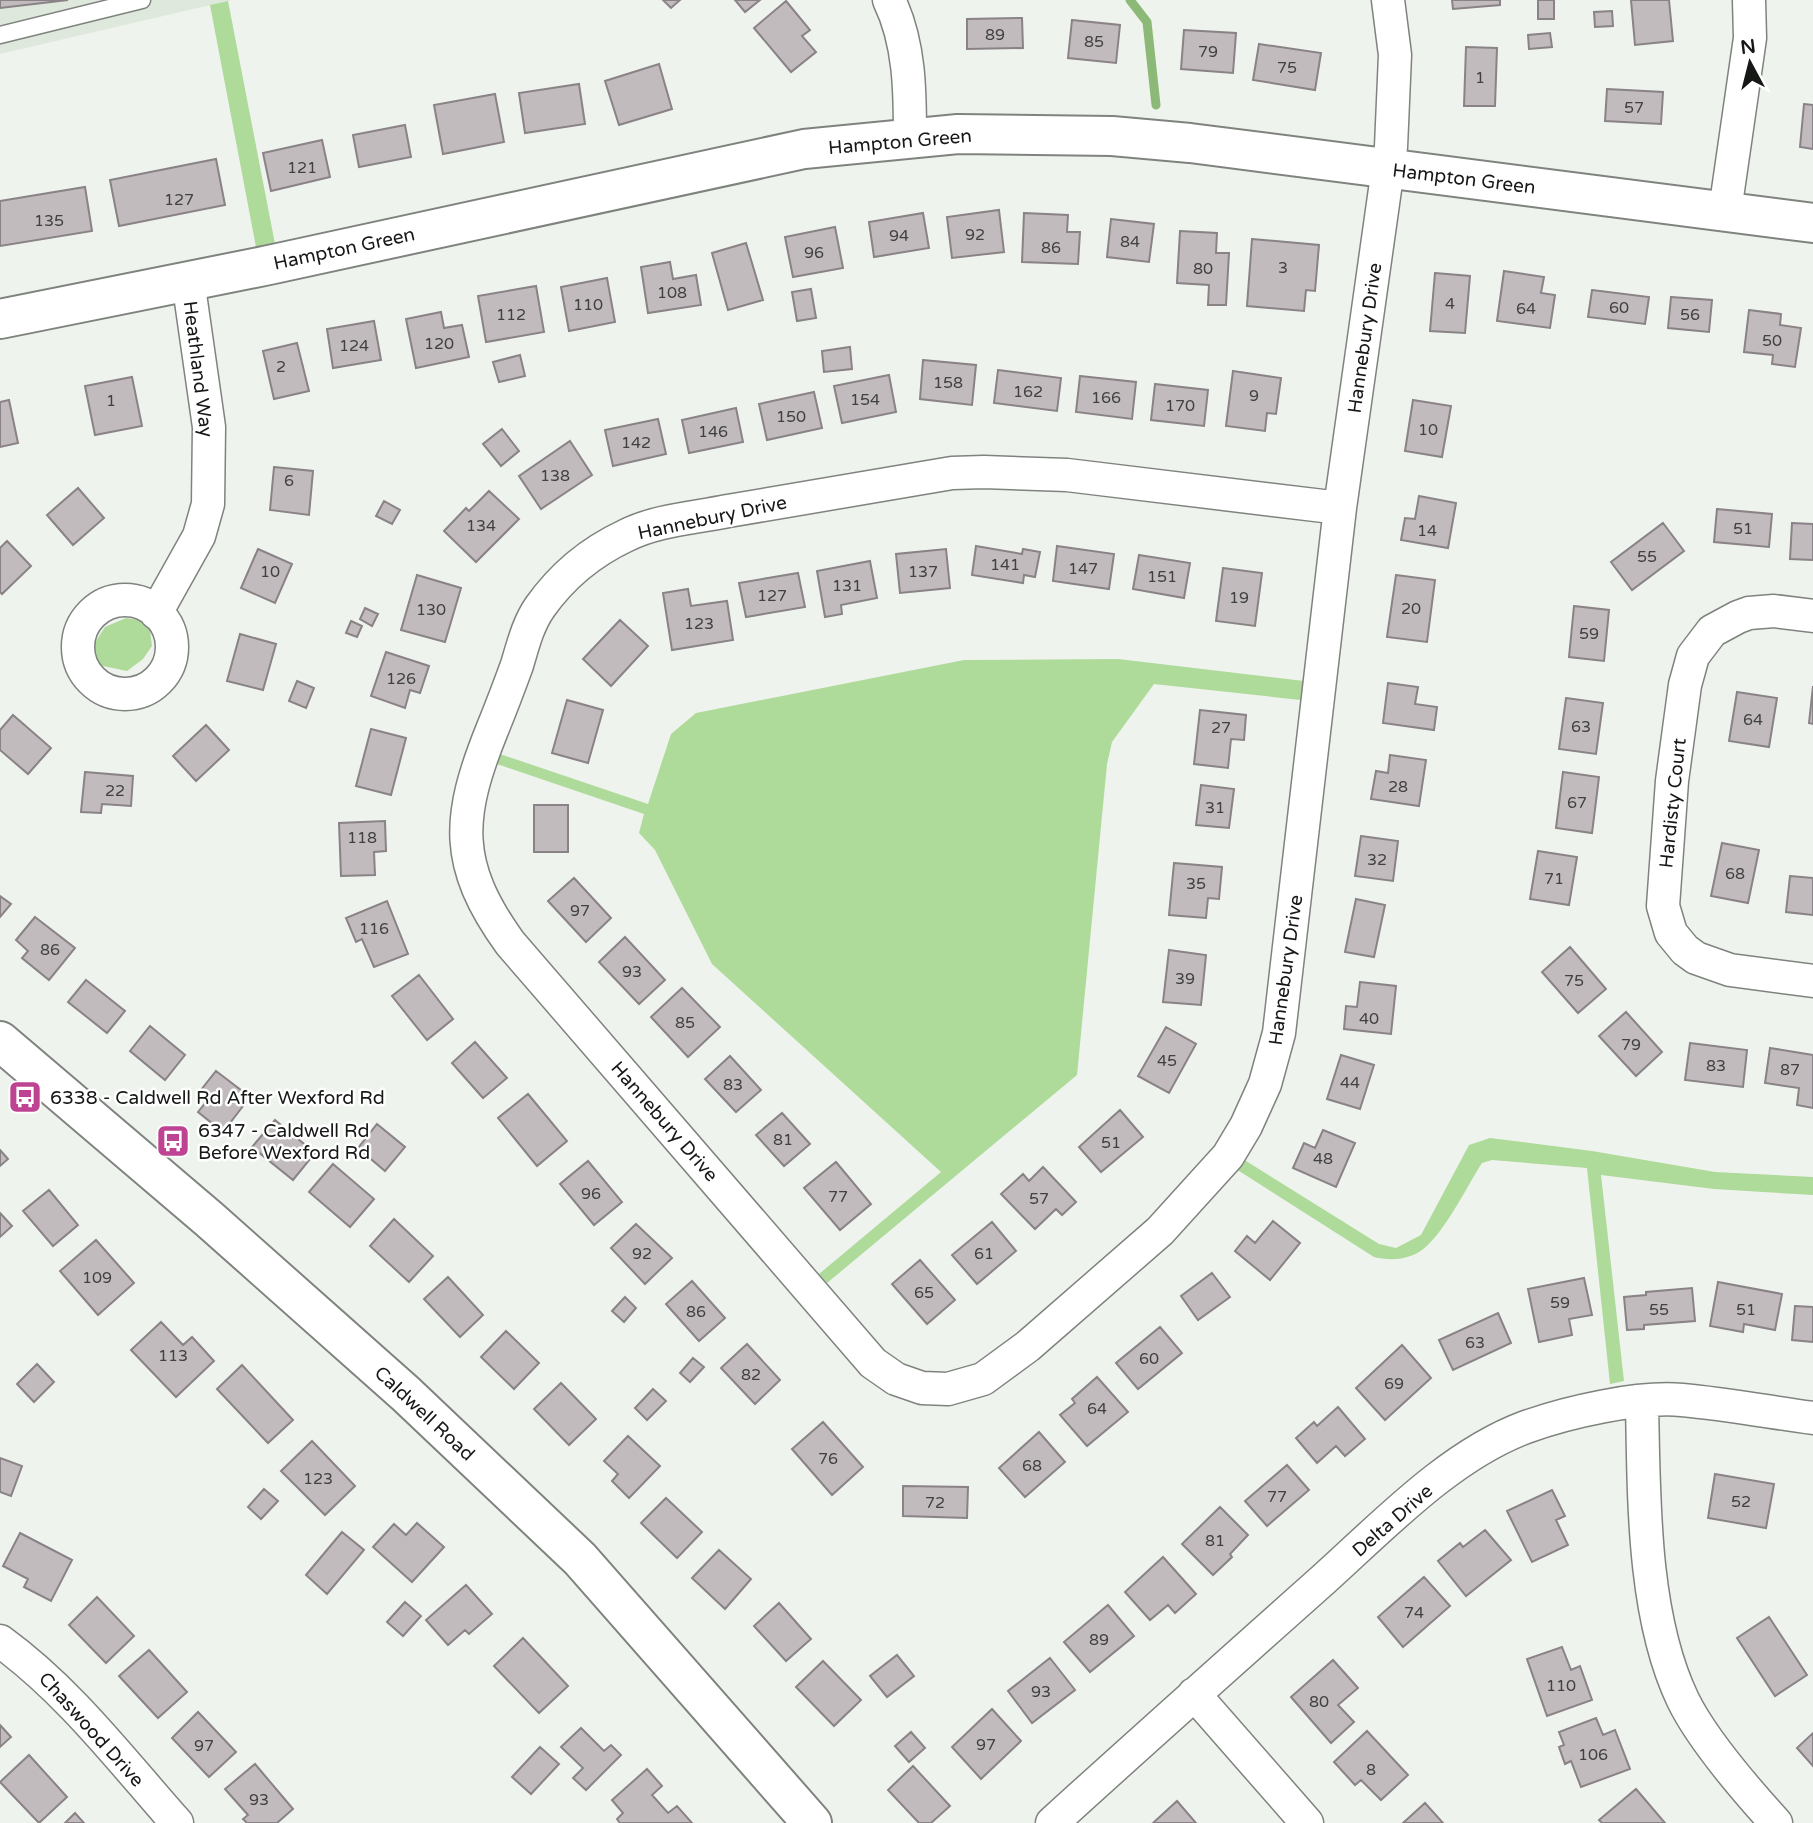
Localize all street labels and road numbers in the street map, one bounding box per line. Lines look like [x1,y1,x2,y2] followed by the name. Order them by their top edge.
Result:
[827,125,973,159] street label: Hampton Green
[1391,159,1537,199] street label: Hampton Green
[271,223,417,275] street label: Hampton Green
[1344,261,1386,415] street label: Hannebury Drive
[179,300,217,439] street label: Heathland Way
[636,491,789,545] street label: Hannebury Drive
[1655,737,1691,869] street label: Hardisty Court
[1265,893,1307,1047] street label: Hannebury Drive
[606,1057,722,1186] street label: Hannebury Drive
[370,1362,479,1466] street label: Caldwell Road
[1348,1480,1437,1562] street label: Delta Drive
[34,1668,148,1791] street label: Chaswood Drive

